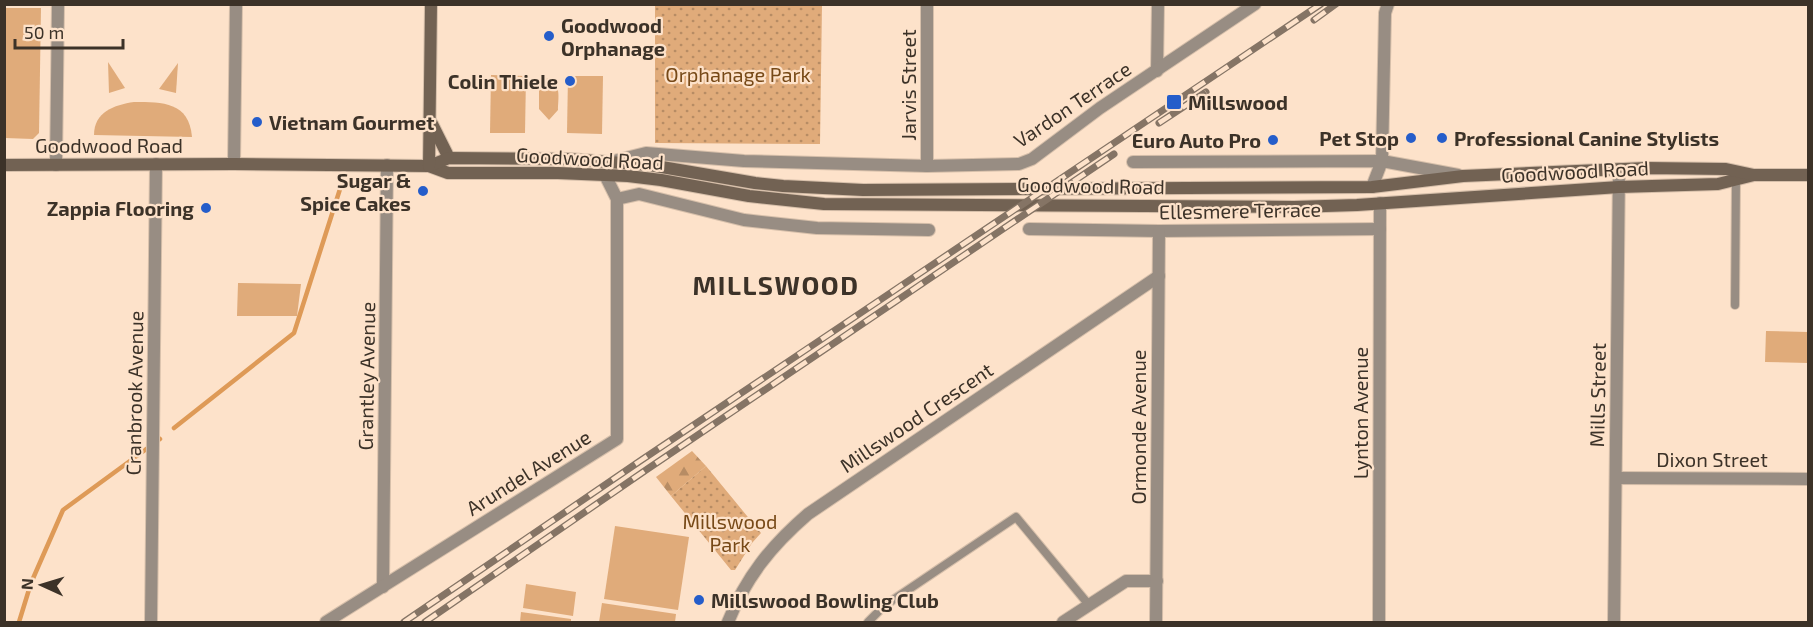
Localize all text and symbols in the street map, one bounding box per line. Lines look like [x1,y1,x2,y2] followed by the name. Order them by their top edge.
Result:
[15,12,123,50] scale bar
[561,13,665,60] place label: Goodwood Orphanage
[24,21,64,43] text: 50 m
[542,29,556,43] marker: Goodwood Orphanage
[896,29,920,141] street label: Jarvis Street
[1009,56,1135,152] street label: Vardon Terrace
[665,62,811,86] park label: Orphanage Park
[448,69,558,93] place label: Colin Thiele
[563,74,577,88] marker: Colin Thiele
[1188,90,1288,114] place label: Millswood
[1165,93,1183,111] marker: Millswood
[269,110,434,134] place label: Vietnam Gourmet
[250,115,264,129] marker: Vietnam Gourmet
[1319,126,1399,150] place label: Pet Stop
[1454,126,1719,151] place label: Professional Canine Stylists
[1132,128,1261,152] place label: Euro Auto Pro
[1404,131,1418,145] marker: Pet Stop
[1435,131,1449,145] marker: Professional Canine Stylists
[35,133,183,157] street label: Goodwood Road
[1266,133,1280,147] marker: Euro Auto Pro
[516,142,664,174] street label: Goodwood Road
[1501,155,1649,187] street label: Goodwood Road
[300,168,411,215] place label: Sugar & Spice Cakes
[1017,172,1165,198] street label: Goodwood Road
[416,184,430,198] marker: Sugar & Spice Cakes
[47,196,194,220] place label: Zappia Flooring
[1159,197,1321,223] street label: Ellesmere Terrace
[199,201,213,215] marker: Zappia Flooring
[693,269,859,300] district label: MILLSWOOD
[353,302,379,450] street label: Grantley Avenue
[121,310,147,476] street label: Cranbrook Avenue
[1584,342,1610,447] street label: Mills Street
[1348,347,1372,479] street label: Lynton Avenue
[1126,349,1150,505] street label: Ormonde Avenue
[835,357,997,477] street label: Millswood Crescent
[461,424,595,520] street label: Arundel Avenue
[1656,447,1768,471] street label: Dixon Street
[682,509,778,556] park label: Millswood Park
[12,555,72,615] north arrow
[17,577,36,590] text: N
[711,588,939,612] place label: Millswood Bowling Club
[692,593,706,607] marker: Millswood Bowling Club

